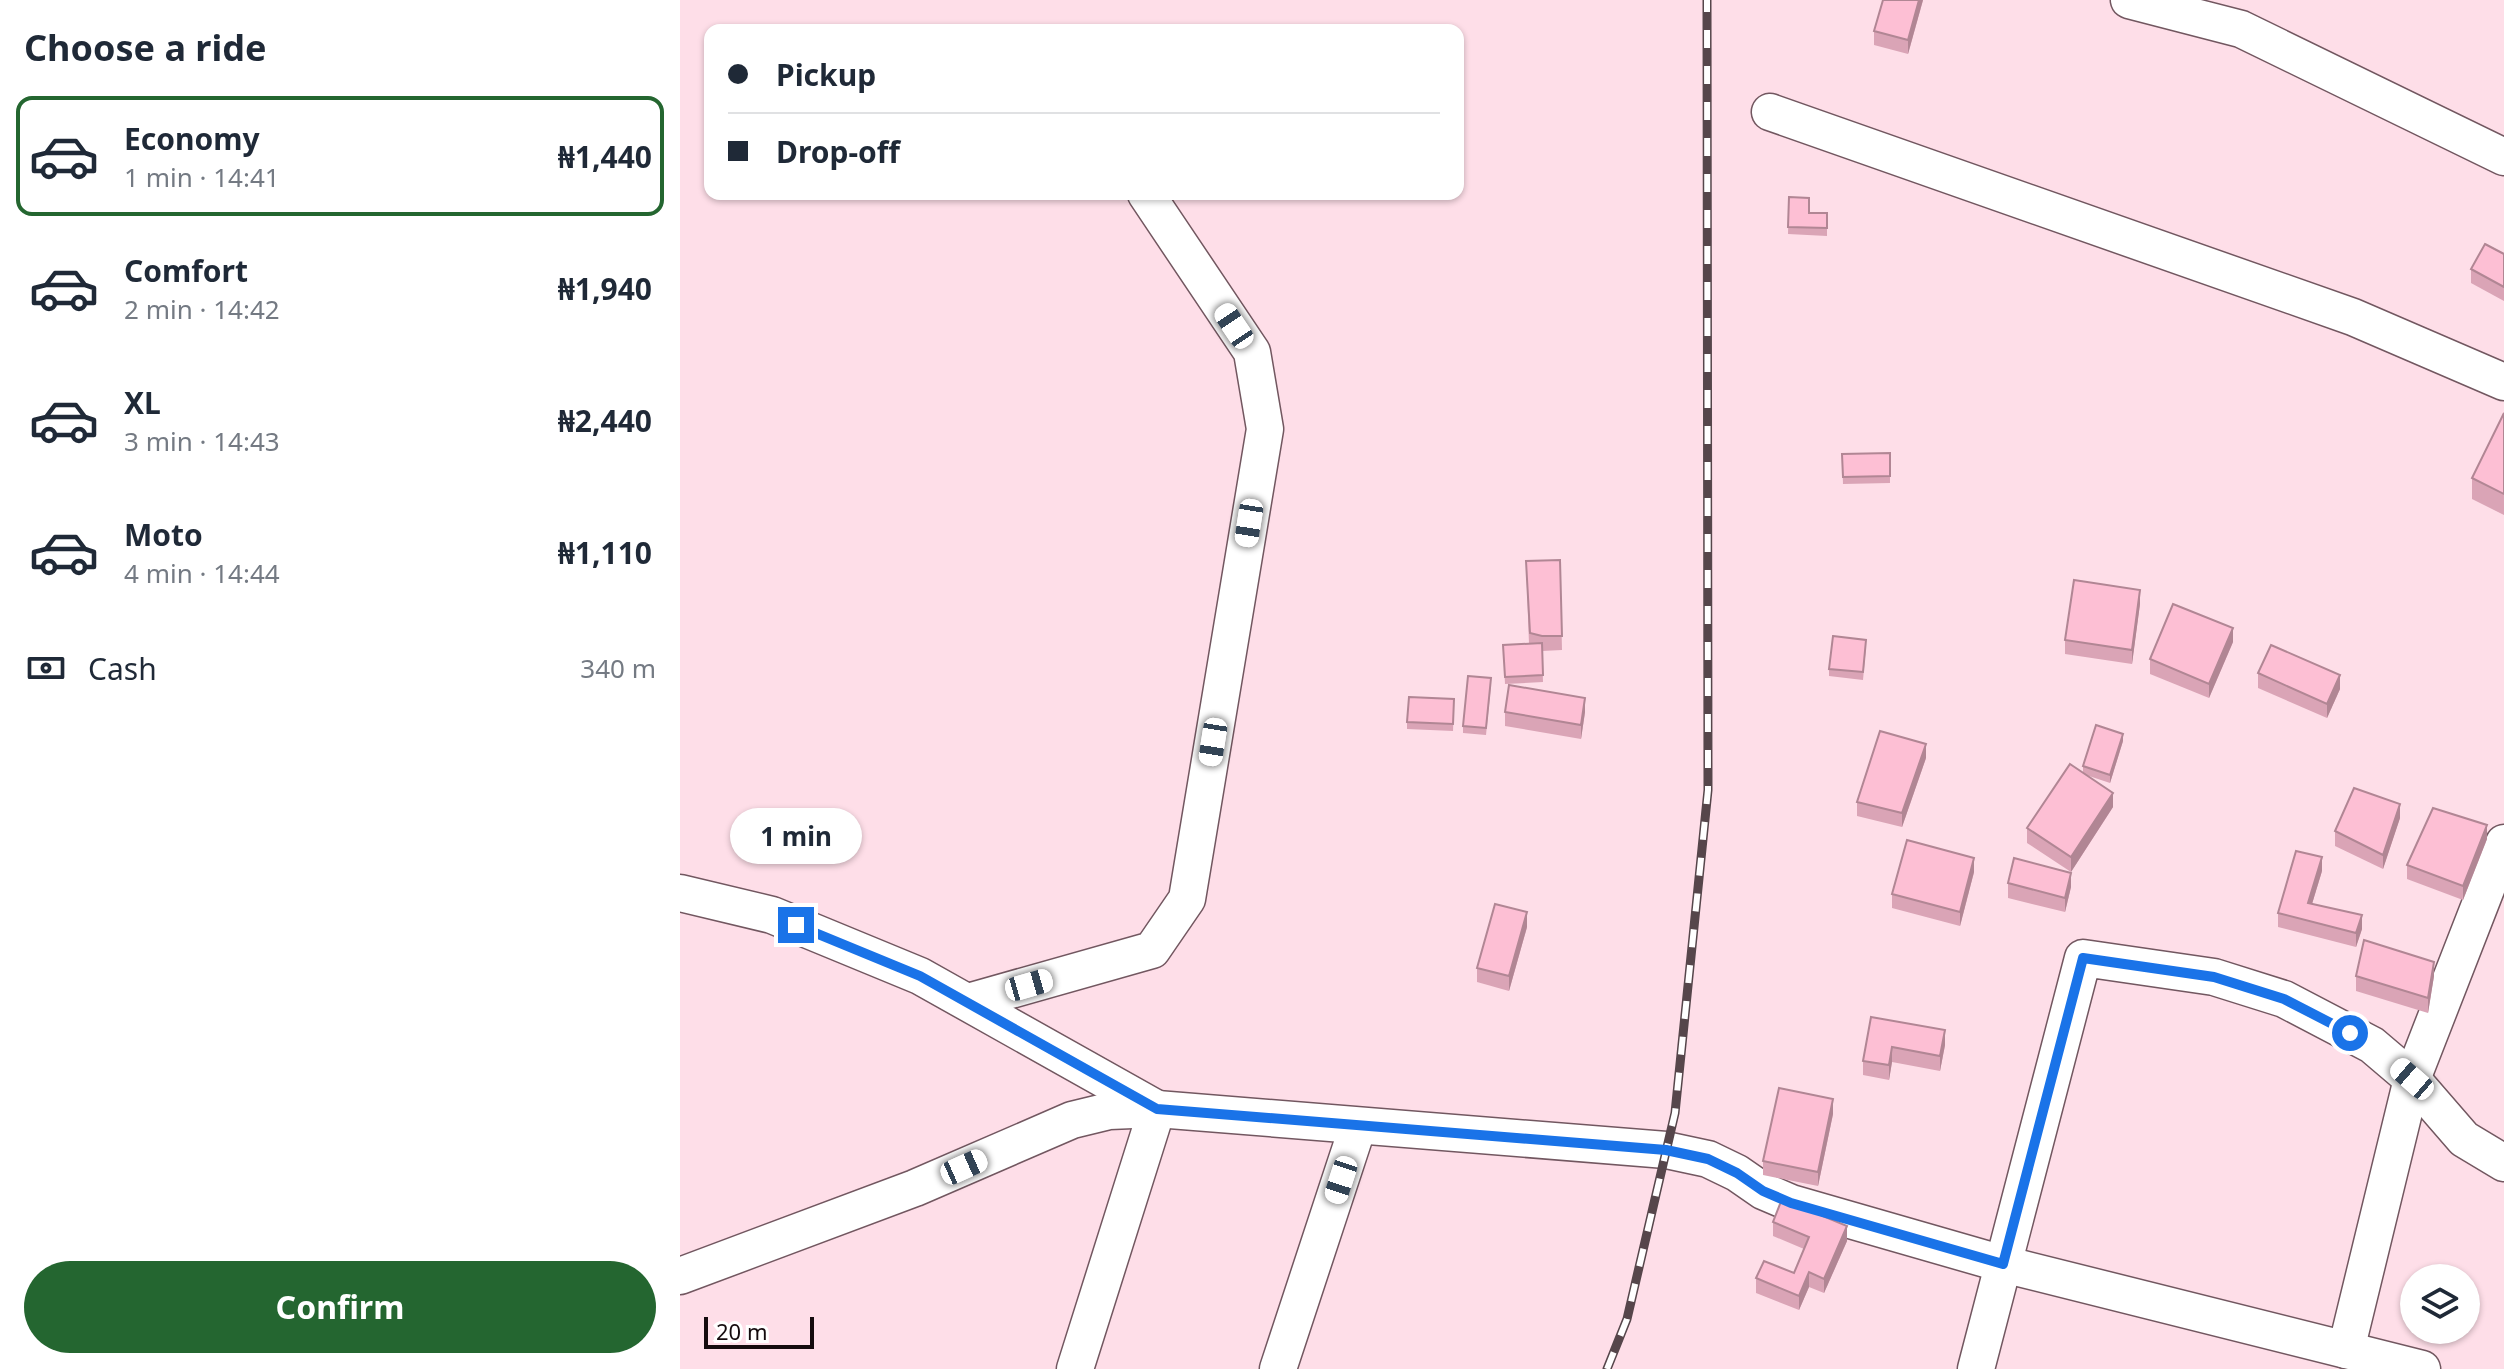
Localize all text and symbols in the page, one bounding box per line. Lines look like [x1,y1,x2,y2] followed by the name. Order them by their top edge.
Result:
[24,23,266,72] text: Choose a ride
[776,54,876,95] text: Pickup
[124,118,260,159] text: Economy
[28,120,100,192] icon: car
[776,131,900,172] text: Drop-off
[558,136,652,177] text: ₦1,440
[124,159,280,195] text: 1 min · 14:41
[124,250,248,291] text: Comfort
[28,252,100,324] icon: car
[558,268,652,309] text: ₦1,940
[124,291,280,327] text: 2 min · 14:42
[1211,299,1257,353] car
[124,382,161,423] text: XL
[28,384,100,456] icon: car
[558,400,652,441] text: ₦2,440
[124,423,280,459] text: 3 min · 14:43
[1233,497,1265,549] car
[124,514,203,555] text: Moto
[28,516,100,588] icon: car
[558,532,652,573] text: ₦1,110
[124,555,280,591] text: 4 min · 14:44
[24,646,68,690] icon: cash
[88,648,157,689] text: Cash
[580,650,656,686] text: 340 m
[1197,716,1229,768] car
[730,809,862,865] callout: 1 min
[760,818,832,854] text: 1 min
[778,907,814,943] route end
[1003,967,1055,1003] car
[2332,1015,2368,1051] route start
[2386,1054,2438,1104] car
[937,1146,991,1188] car
[1322,1153,1360,1207] car
[24,1261,656,1353] button: Confirm
[2400,1264,2480,1344] map controls
[2400,1264,2480,1344] button: layers
[704,1313,814,1349] scale bar
[716,1316,767,1346] text: 20 m

